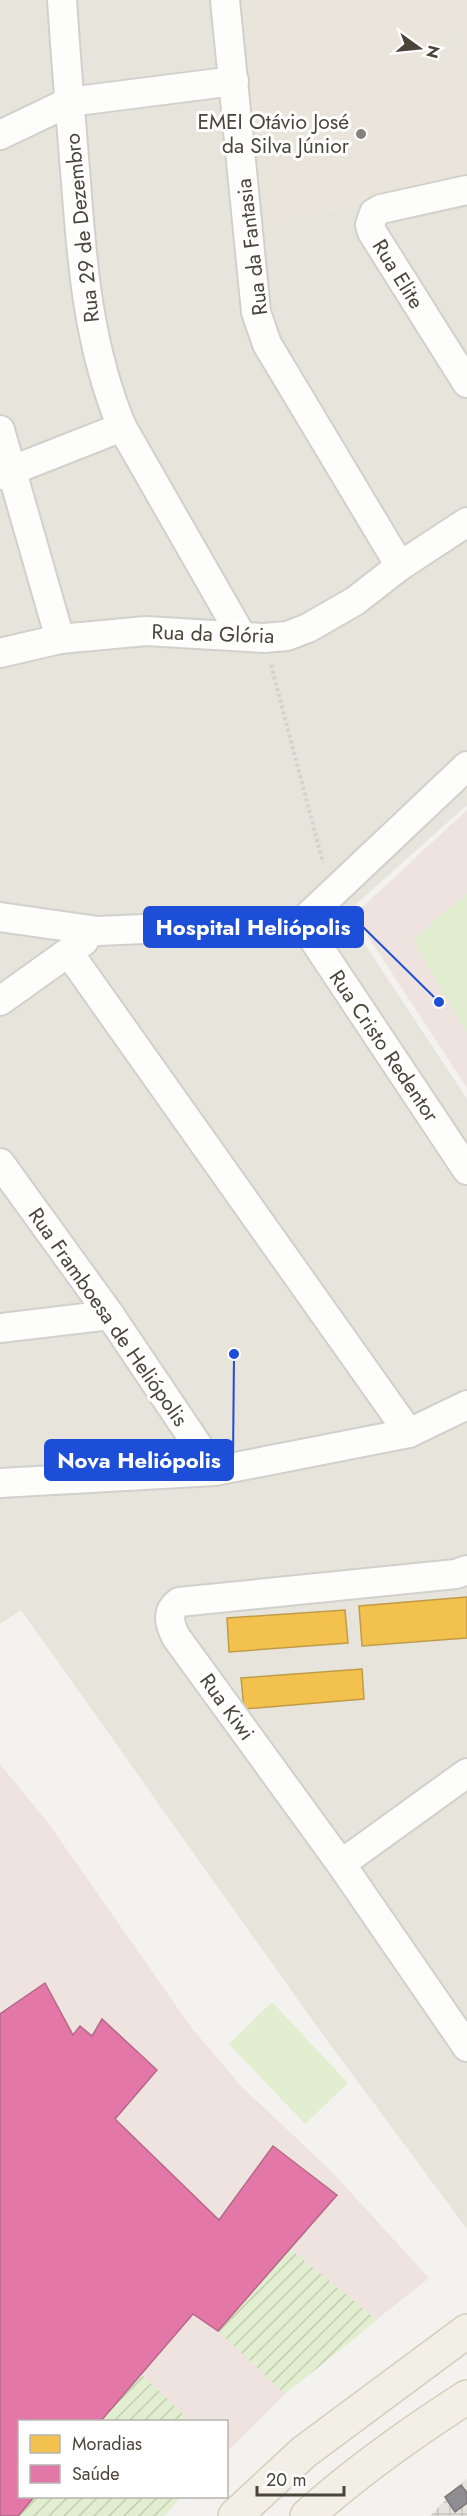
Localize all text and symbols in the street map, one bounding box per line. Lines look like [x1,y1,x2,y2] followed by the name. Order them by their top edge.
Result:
[389,18,449,78] north arrow
[420,43,446,61] text: N
[197,107,350,161] place label: EMEI Otávio José da Silva Júnior
[354,127,368,141] marker: EMEI Otávio José da Silva Júnior
[57,132,107,324] street label: Rua 29 de Dezembro
[229,177,275,317] street label: Rua da Fantasia
[365,233,431,315] street label: Rua Elite
[151,617,275,651] street label: Rua da Glória
[144,907,363,947] callout: Hospital Heliópolis
[156,911,350,943] text: Hospital Heliópolis
[322,964,447,1129] street label: Rua Cristo Redentor
[21,1202,195,1432] street label: Rua Framboesa de Heliópolis
[45,1440,233,1480] callout: Nova Heliópolis
[57,1444,221,1476] text: Nova Heliópolis
[192,1667,262,1747] street label: Rua Kiwi
[18,2420,228,2498] legend
[72,2431,142,2457] text: Moradias
[257,2459,344,2497] scale bar
[72,2461,120,2487] text: Saúde
[266,2467,306,2493] text: 20 m

